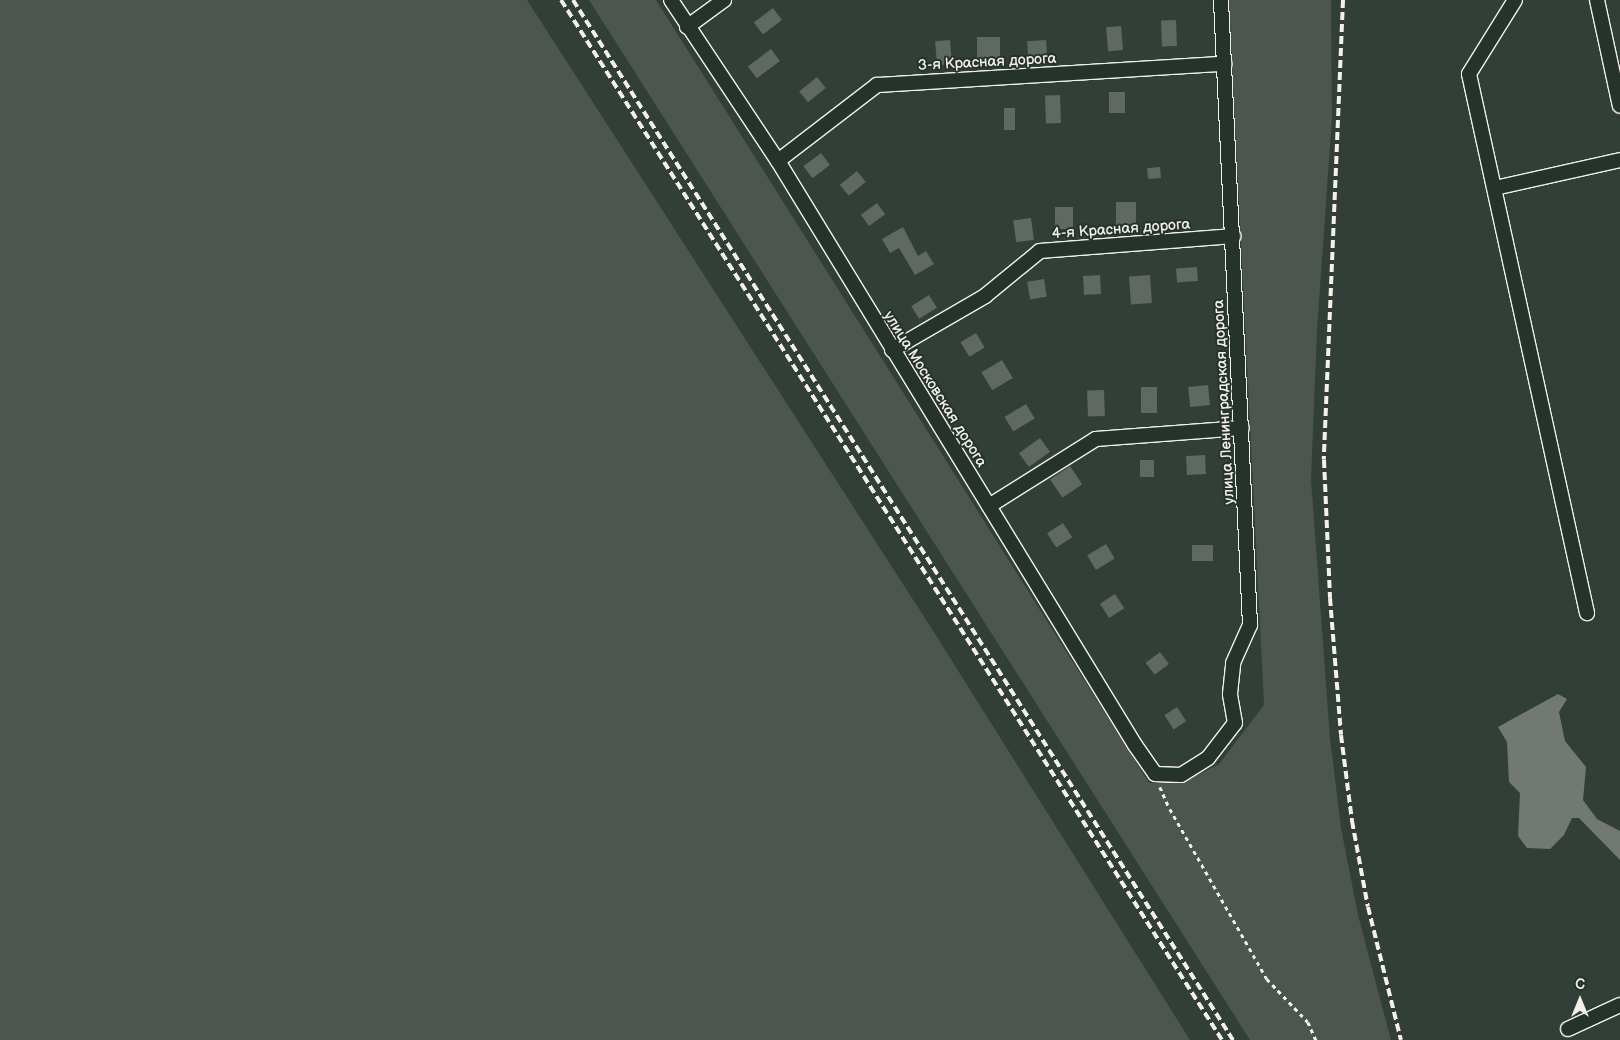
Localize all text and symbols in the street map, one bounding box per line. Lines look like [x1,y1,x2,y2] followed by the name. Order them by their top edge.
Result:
[917,49,1057,75] street label: 3-я Красная дорога
[1051,215,1191,243] street label: 4-я Красная дорога
[1210,299,1238,505] street label: улица Ленинградская дорога
[880,308,990,470] street label: улица Московская дорога
[1555,975,1605,1025] north arrow
[1575,976,1585,993] text: С

